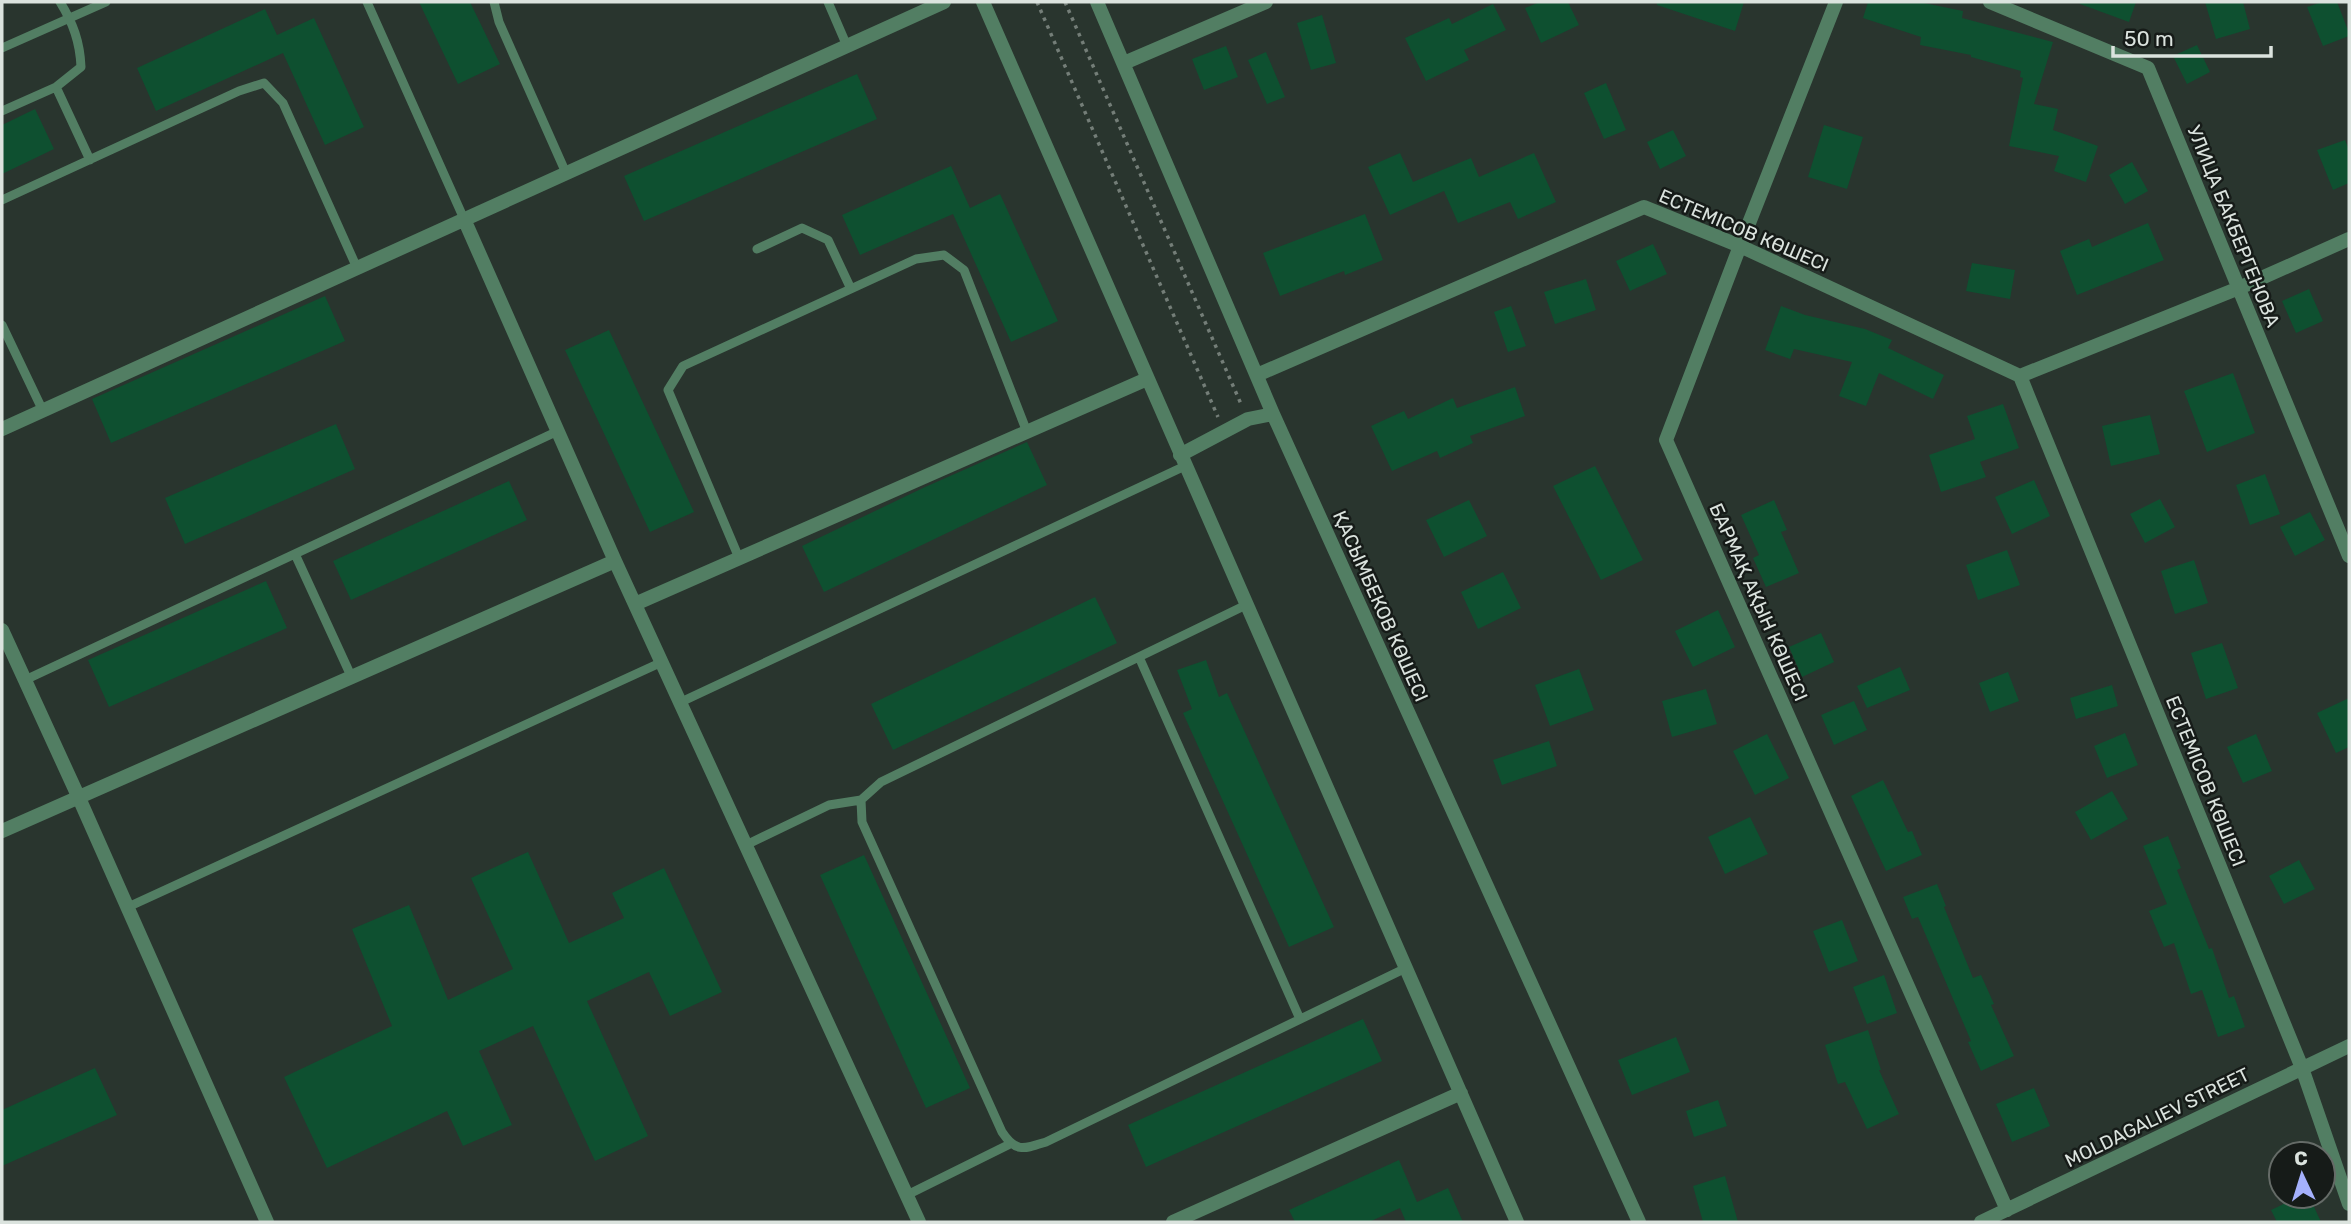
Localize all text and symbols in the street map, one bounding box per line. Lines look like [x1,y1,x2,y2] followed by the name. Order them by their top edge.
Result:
[2113,14,2270,58] scale bar
[2124,26,2174,51] text: 50 m
[2182,122,2285,331] street label: УЛИЦА БАКБЕРГЕНОВА
[1655,184,1832,277] street label: ЕСТЕМІСОВ КӨШЕСІ
[1704,500,1813,705] street label: БАРМАҚ АҚЫН КӨШЕСІ
[1328,507,1433,705] street label: ҚАСЫМБЕКОВ КӨШЕСІ
[2161,692,2250,870] street label: ЕСТЕМІСОВ КӨШЕСІ
[2061,1063,2253,1172] street label: MOLDAGALIEV STREET
[2267,1140,2337,1210] north arrow
[2293,1147,2308,1170] text: С

